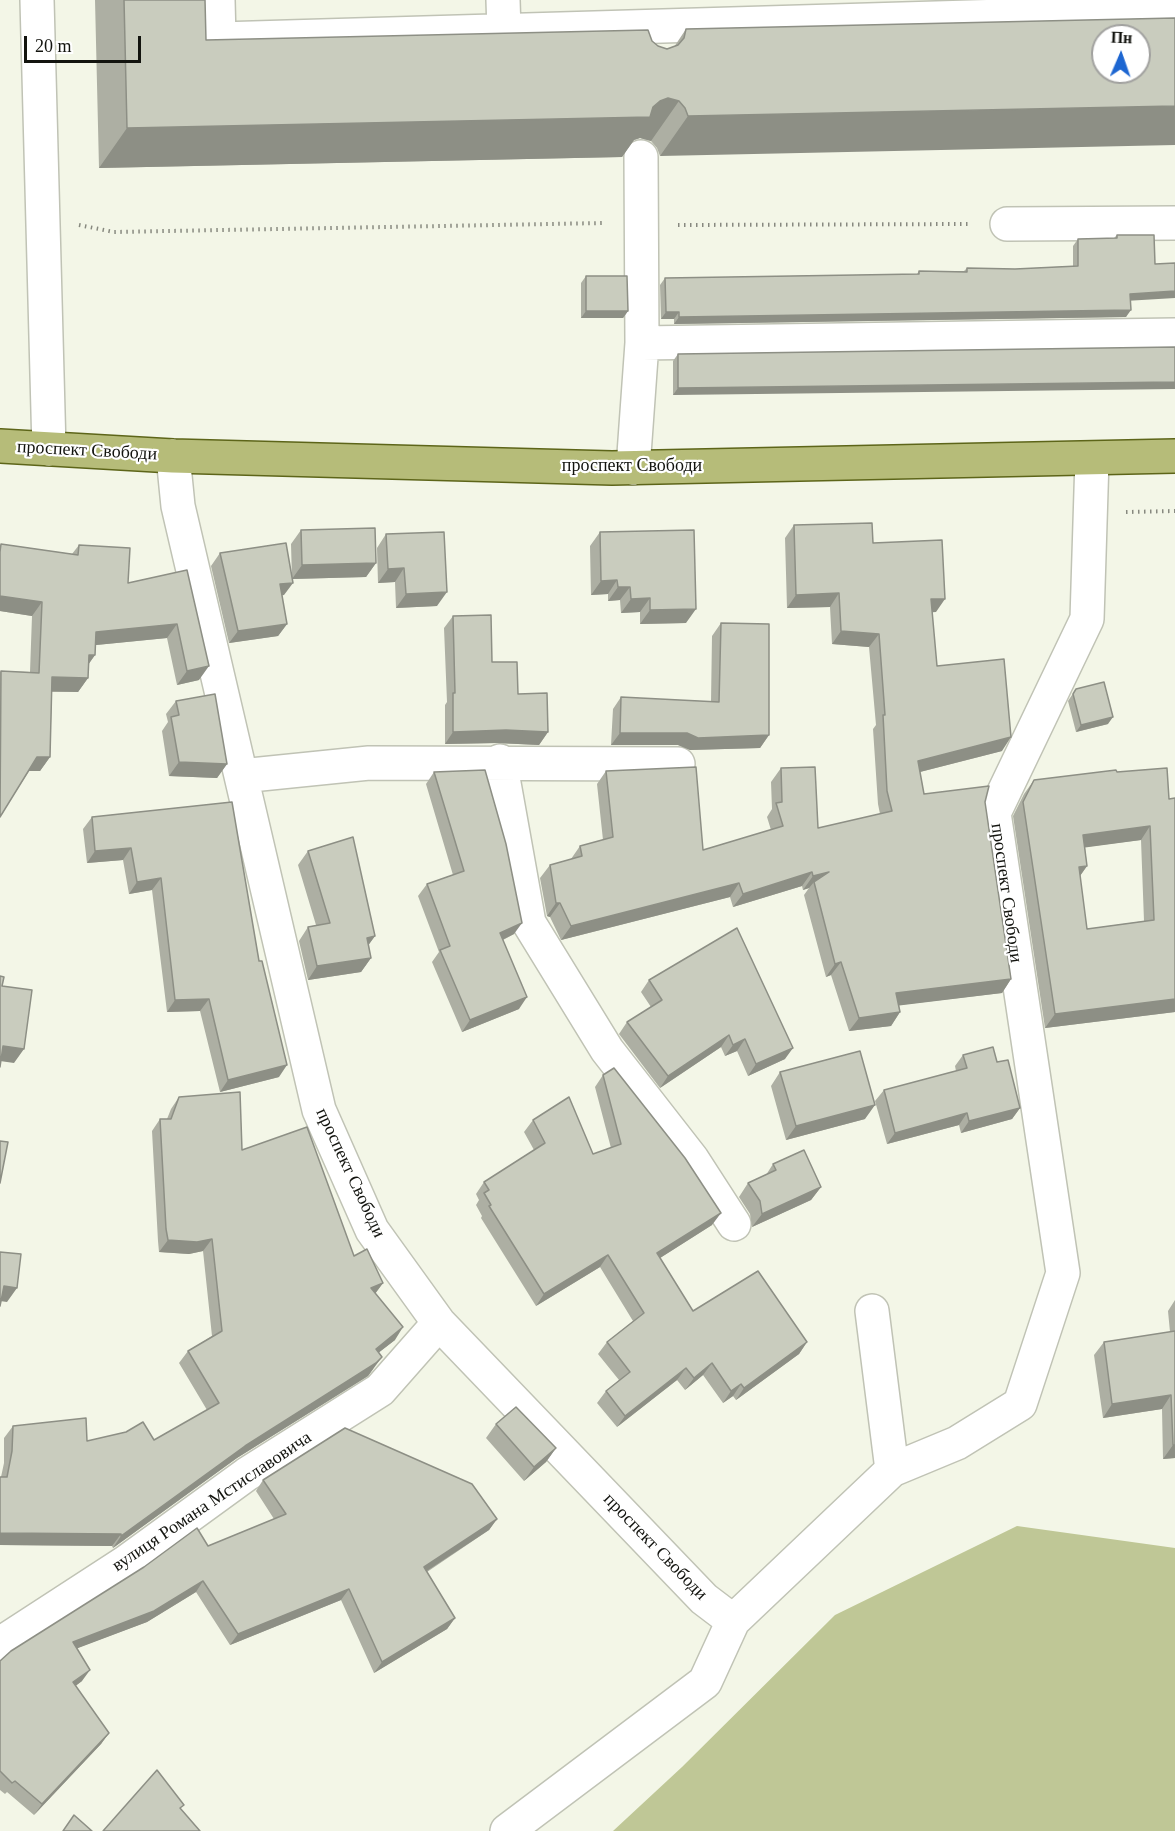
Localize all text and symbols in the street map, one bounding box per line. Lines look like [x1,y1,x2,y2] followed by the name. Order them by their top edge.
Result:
[27,24,144,62] scale bar
[1091,24,1151,84] north arrow
[1110,29,1133,46] text: Пн
[35,36,72,56] text: 20 m
[16,437,158,465] street label: проспект Свободи
[562,455,702,477] street label: проспект Свободи
[986,822,1026,964] street label: проспект Свободи
[311,1105,389,1241] street label: проспект Свободи
[108,1427,316,1577] street label: вулиця Романа Мстиславовича
[598,1489,712,1605] street label: проспект Свободи

